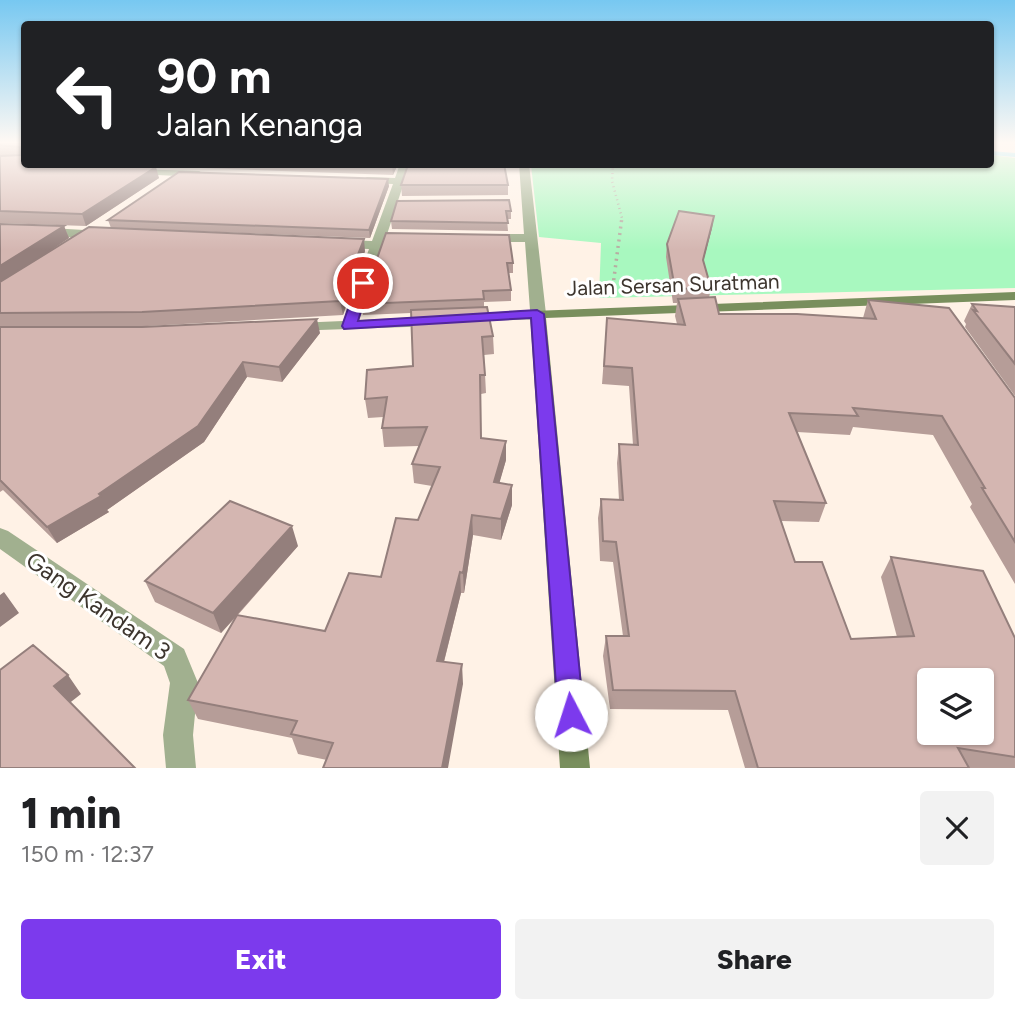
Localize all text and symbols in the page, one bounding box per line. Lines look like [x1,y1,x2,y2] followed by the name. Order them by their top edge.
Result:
[157,46,272,105] text: 90 m
[42,49,133,140] icon: left
[157,106,363,144] text: Jalan Kenanga
[333,253,393,313] pin
[344,264,382,302] icon: arrive
[566,268,780,301] street label: Jalan Sersan Suratman
[20,545,176,666] street label: Gang Kandam 3
[917,668,994,745] map controls
[917,668,994,745] button: layers
[534,678,608,752] position arrow
[21,788,121,839] text: 1 min
[920,791,994,865] button: close
[21,840,154,868] text: 150 m · 12:37
[21,919,501,999] button: Exit
[515,919,994,999] button: Share

